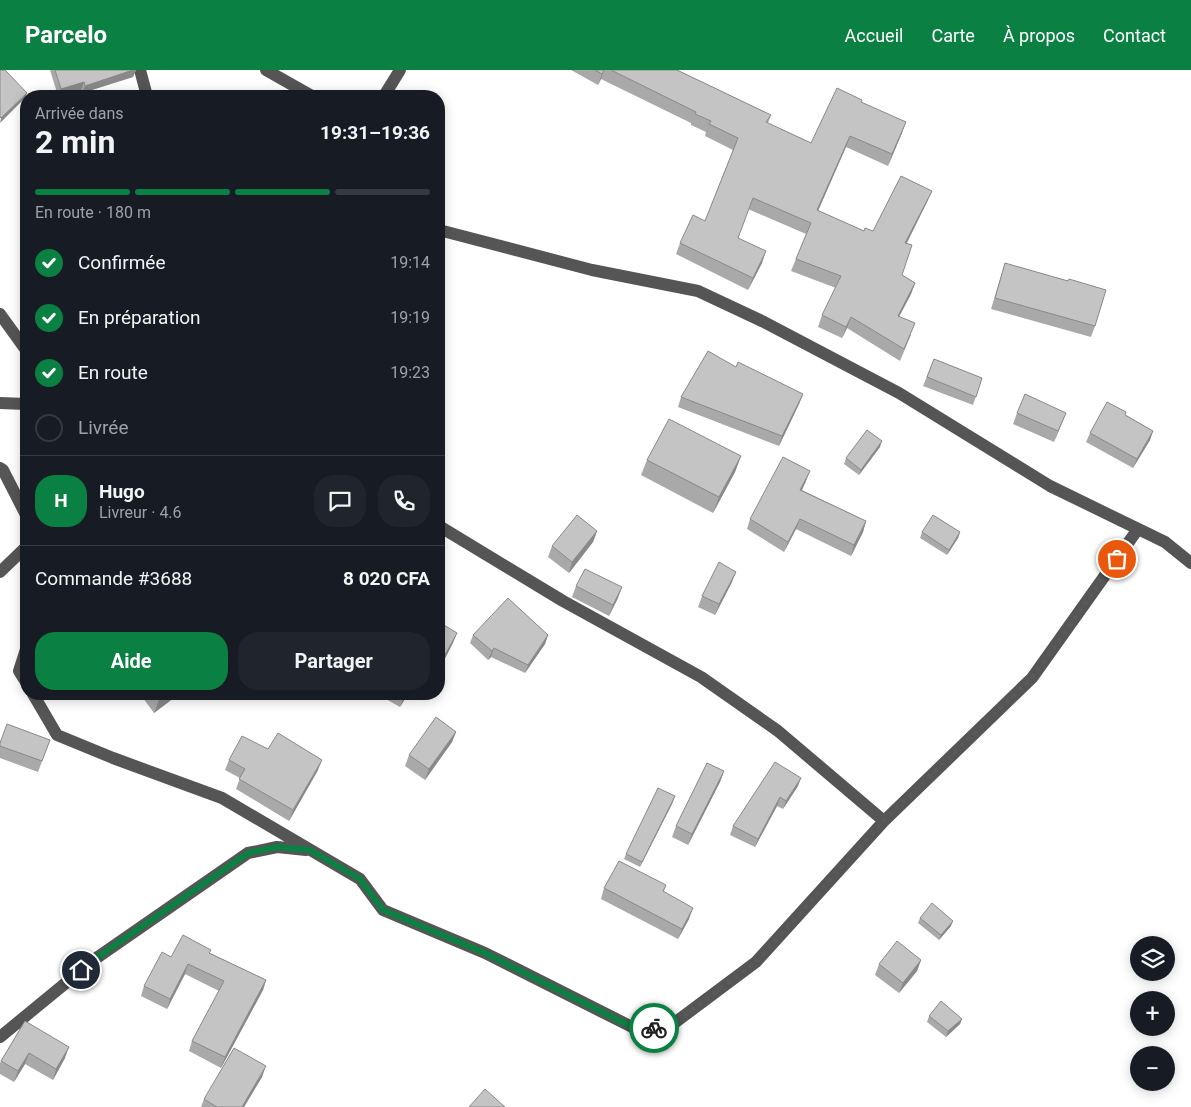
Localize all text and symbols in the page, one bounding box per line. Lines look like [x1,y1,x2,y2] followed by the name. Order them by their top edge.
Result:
[25,21,107,49] text: Parcelo
[845,25,903,46] text: Accueil
[931,25,975,46] text: Carte
[1003,25,1075,46] text: À propos
[1103,25,1166,46] text: Contact
[35,104,124,123] text: Arrivée dans
[320,121,430,144] text: 19:31–19:36
[35,123,115,161] text: 2 min
[35,203,151,222] text: En route · 180 m
[35,249,63,277] icon: check
[78,251,165,274] text: Confirmée
[390,253,430,272] text: 19:14
[35,304,63,332] icon: check
[78,306,201,329] text: En préparation
[390,308,430,327] text: 19:19
[35,359,63,387] icon: check
[78,361,148,384] text: En route
[390,363,430,382] text: 19:23
[78,416,128,439] text: Livrée
[314,475,366,527] button: chat
[378,475,430,527] button: phone
[99,480,145,503] text: Hugo
[54,489,68,512] text: H
[99,503,182,522] text: Livreur · 4.6
[1096,538,1138,580] pin
[1103,545,1131,573] icon: bag
[35,567,192,590] text: Commande #3688
[343,567,430,590] text: 8 020 CFA
[35,632,228,690] button: Aide
[238,632,430,690] button: Partager
[1130,936,1175,1091] map controls
[1130,936,1175,981] button: layers
[60,949,102,991] pin
[67,956,95,984] icon: home
[1130,991,1175,1036] button: +
[629,1003,679,1053] courier
[640,1014,668,1042] icon: bike
[1130,1046,1175,1091] button: −

